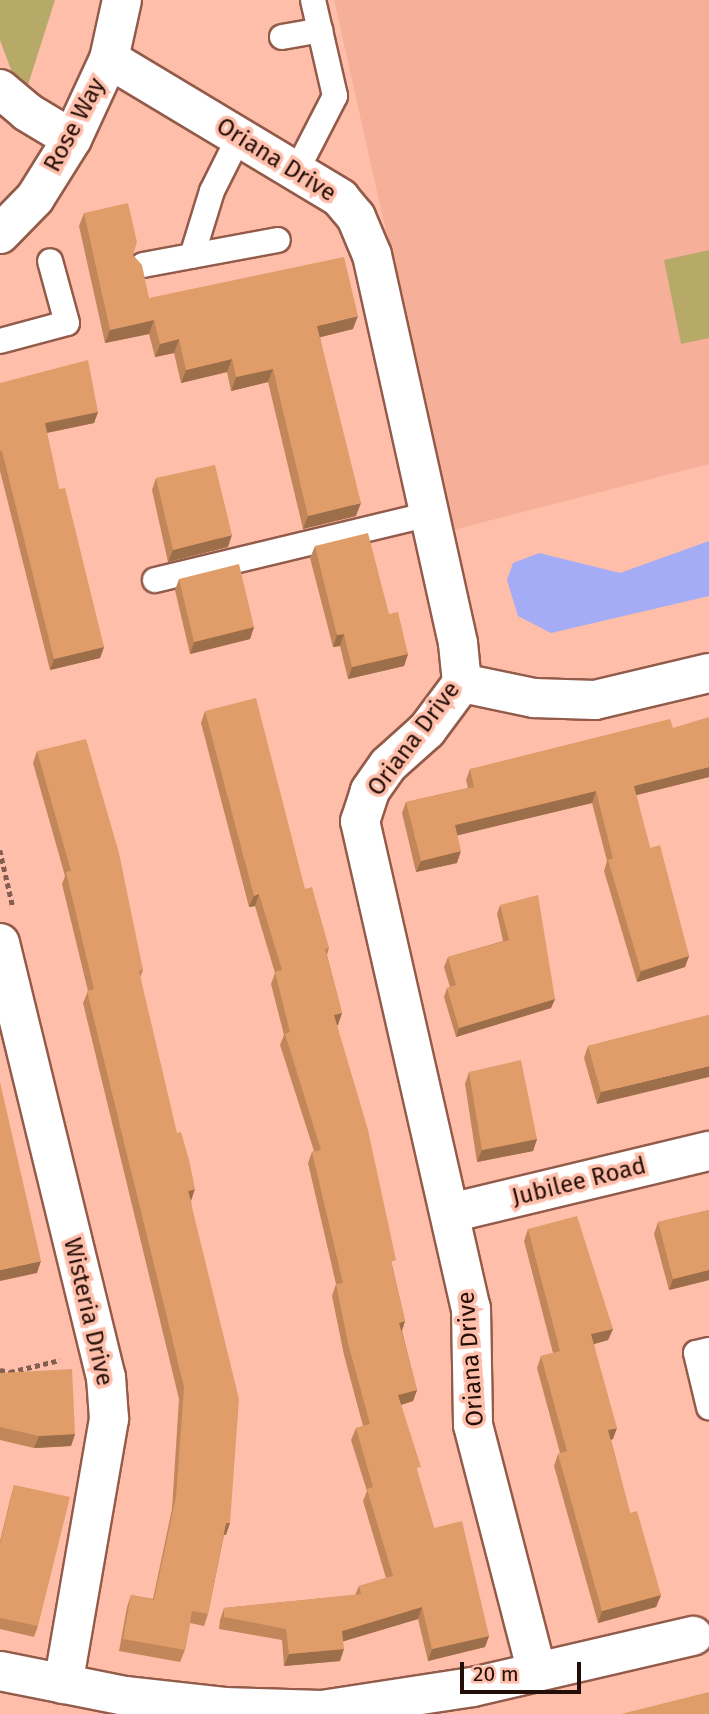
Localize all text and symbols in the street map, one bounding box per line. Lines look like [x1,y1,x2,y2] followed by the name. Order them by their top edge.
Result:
[38,73,112,177] street label: Rose Way
[211,112,341,208] street label: Oriana Drive
[362,676,466,802] street label: Oriana Drive
[509,1151,649,1213] street label: Jubilee Road
[57,1235,119,1389] street label: Wisteria Drive
[452,1290,490,1428] street label: Oriana Drive
[464,1648,585,1692] scale bar
[473,1661,519,1687] text: 20 m

